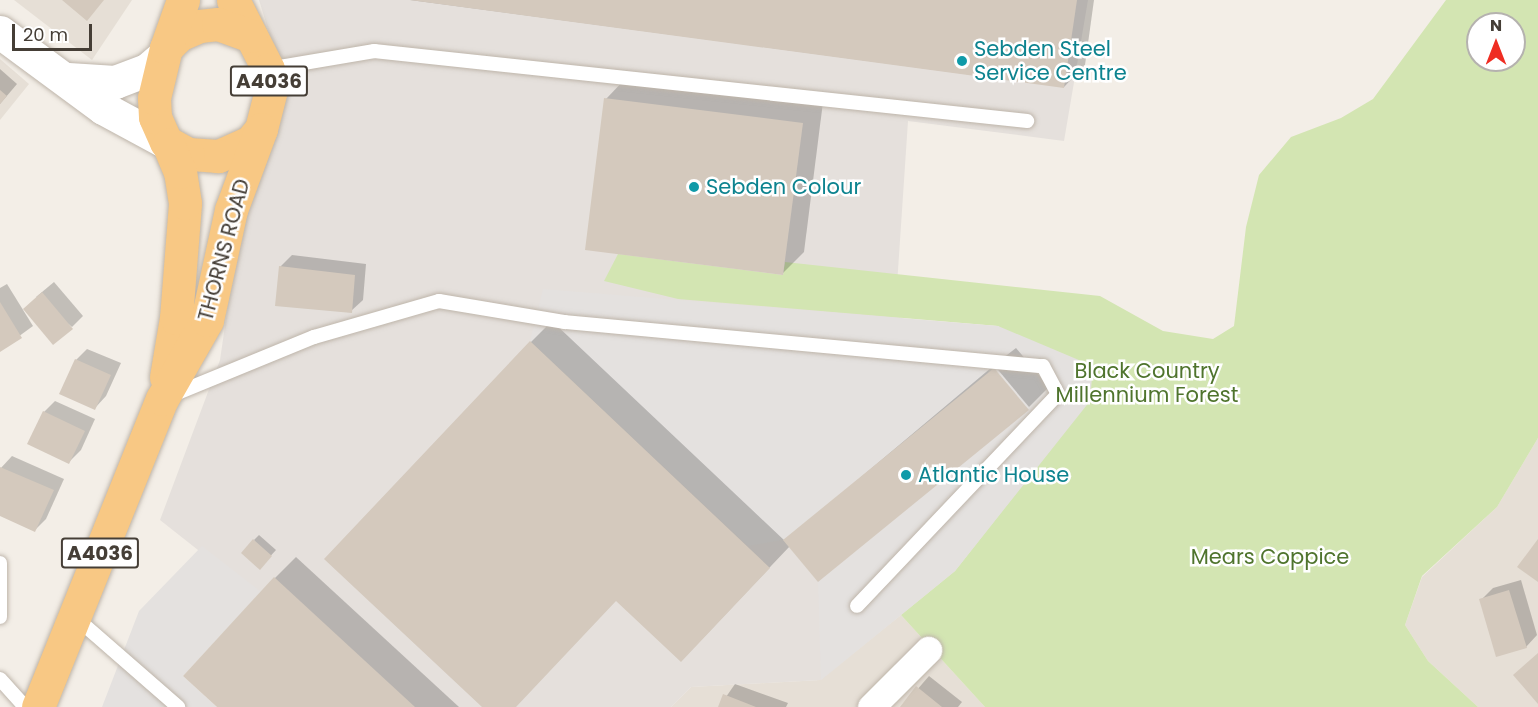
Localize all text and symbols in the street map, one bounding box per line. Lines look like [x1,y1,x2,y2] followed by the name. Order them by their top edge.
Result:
[15,12,94,50] scale bar
[1466,12,1526,72] north arrow
[1490,14,1502,37] text: N
[23,22,68,47] text: 20 m
[974,36,1127,86] place label: Sebden Steel Service Centre
[955,54,969,68] marker: Sebden Steel Service Centre
[228,64,310,98] road number: A4036
[706,174,861,200] place label: Sebden Colour
[193,176,255,324] street label: THORNS ROAD
[687,180,701,194] marker: Sebden Colour
[1056,358,1238,408] park label: Black Country Millennium Forest
[918,462,1069,488] place label: Atlantic House
[899,468,913,482] marker: Atlantic House
[60,536,140,570] road number: A4036
[1191,544,1349,570] park label: Mears Coppice

